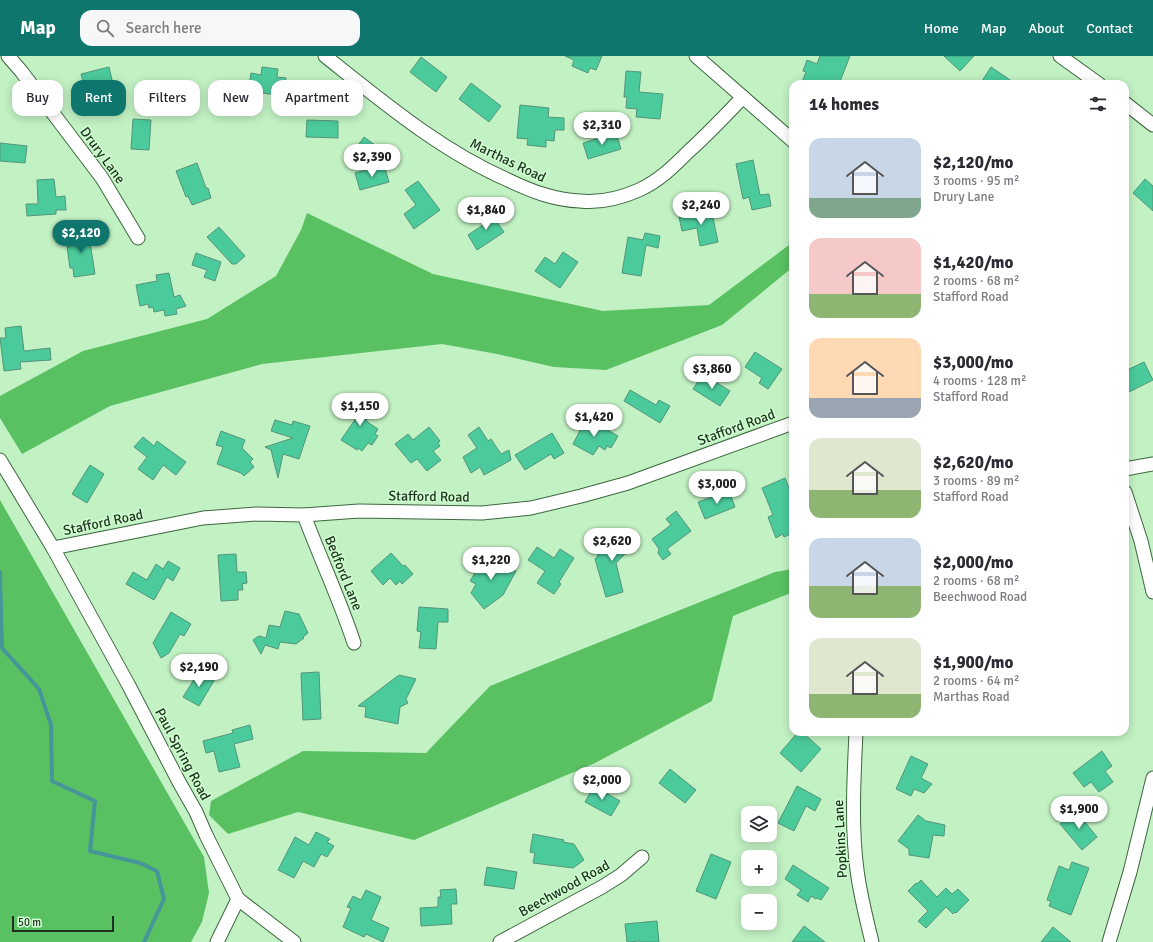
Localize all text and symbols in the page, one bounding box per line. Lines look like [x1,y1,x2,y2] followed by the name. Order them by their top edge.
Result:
[80,10,360,46] search box
[20,16,56,40] text: Map
[94,17,116,39] icon: search
[126,19,201,37] text: Search here
[924,20,959,37] text: Home
[981,20,1006,37] text: Map
[1028,20,1064,37] text: About
[1086,20,1133,37] text: Contact
[12,80,63,116] chip: Buy
[71,80,126,116] chip: Rent
[134,80,200,116] chip: Filters
[208,80,263,116] chip: New
[271,80,363,116] chip: Apartment
[1087,93,1109,115] icon: filters
[809,94,879,115] text: 14 homes
[569,112,635,146] pin: $2,310
[583,117,621,133] text: $2,310
[76,124,129,187] street label: Drury Lane
[467,135,549,186] street label: Marthas Road
[339,144,405,178] pin: $2,390
[353,149,391,165] text: $2,390
[933,152,1013,173] text: $2,120/mo
[841,154,889,202] icon: home
[933,173,1019,189] text: 3 rooms · 95 m²
[933,189,994,205] text: Drury Lane
[668,192,734,226] pin: $2,240
[453,197,519,231] pin: $1,840
[682,197,720,213] text: $2,240
[467,202,505,218] text: $1,840
[48,220,114,254] pin: $2,120
[62,225,100,241] text: $2,120
[933,252,1013,273] text: $1,420/mo
[841,254,889,302] icon: home
[933,273,1019,289] text: 2 rooms · 68 m²
[933,289,1009,305] text: Stafford Road
[933,352,1013,373] text: $3,000/mo
[841,354,889,402] icon: home
[679,356,745,390] pin: $3,860
[693,361,731,377] text: $3,860
[933,373,1026,389] text: 4 rooms · 128 m²
[933,389,1009,405] text: Stafford Road
[327,393,393,427] pin: $1,150
[341,398,379,414] text: $1,150
[561,404,627,438] pin: $1,420
[695,406,777,449] street label: Stafford Road
[575,409,613,425] text: $1,420
[933,452,1013,473] text: $2,620/mo
[841,454,889,502] icon: home
[684,471,750,505] pin: $3,000
[933,473,1019,489] text: 3 rooms · 89 m²
[698,476,736,492] text: $3,000
[388,487,470,506] street label: Stafford Road
[933,489,1009,505] text: Stafford Road
[62,506,145,539] street label: Stafford Road
[579,528,645,562] pin: $2,620
[321,533,366,613] street label: Bedford Lane
[593,533,631,549] text: $2,620
[458,547,524,581] pin: $1,220
[472,552,510,568] text: $1,220
[933,552,1013,573] text: $2,000/mo
[841,554,889,602] icon: home
[933,573,1019,589] text: 2 rooms · 68 m²
[933,589,1027,605] text: Beechwood Road
[933,652,1013,673] text: $1,900/mo
[166,654,232,688] pin: $2,190
[841,654,889,702] icon: home
[180,659,218,675] text: $2,190
[933,673,1019,689] text: 2 rooms · 64 m²
[933,689,1010,705] text: Marthas Road
[151,705,214,803] street label: Paul Spring Road
[569,767,635,801] pin: $2,000
[583,772,621,788] text: $2,000
[1046,796,1112,830] pin: $1,900
[830,799,851,879] street label: Popkins Lane
[1060,801,1098,817] text: $1,900
[741,806,777,930] map controls
[741,806,777,842] button: layers
[741,850,777,886] button: +
[516,856,613,920] street label: Beechwood Road
[741,894,777,930] button: −
[12,914,114,933] scale bar
[18,916,41,929] text: 50 m

